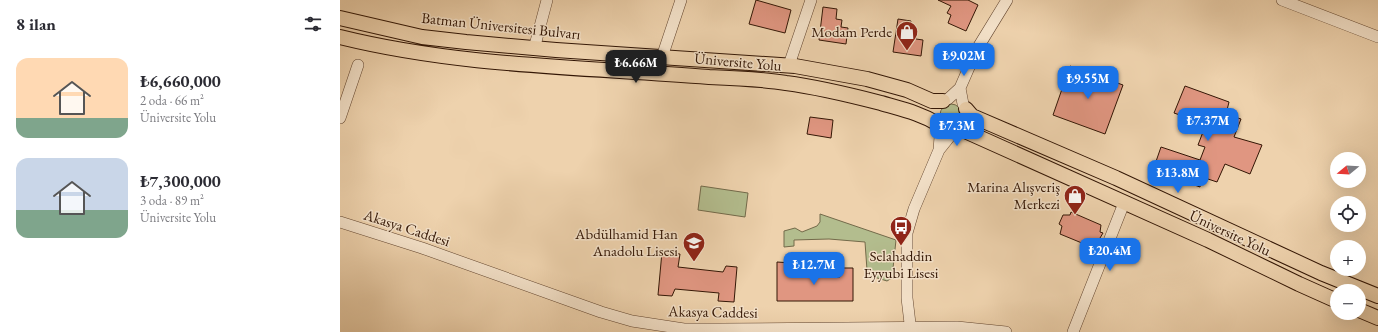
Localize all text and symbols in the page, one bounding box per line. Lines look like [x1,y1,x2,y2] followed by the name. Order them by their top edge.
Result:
[421,8,582,43] street label: Batman Üniversitesi Bulvarı
[16,13,56,35] text: 8 ilan
[302,13,324,35] icon: filters
[894,19,920,52] shop icon: Modam Perde
[811,22,892,41] place label: Modam Perde
[931,43,997,77] pin: ₺9.02M
[943,47,985,64] text: ₺9.02M
[694,48,783,75] street label: Üniversite Yolu
[603,50,669,84] pin: ₺6.66M
[615,54,657,71] text: ₺6.66M
[1055,66,1121,100] pin: ₺9.55M
[140,70,221,92] text: ₺6,660,000
[1067,70,1109,87] text: ₺9.55M
[48,74,96,122] icon: home
[140,92,204,109] text: 2 oda · 66 m²
[1175,108,1241,142] pin: ₺7.37M
[140,109,216,126] text: Üniversite Yolu
[1187,112,1229,129] text: ₺7.37M
[929,113,985,147] pin: ₺7.3M
[939,117,975,134] text: ₺7.3M
[1330,152,1366,188] north arrow
[1330,152,1366,320] map controls
[1145,160,1211,194] pin: ₺13.8M
[1157,164,1199,181] text: ₺13.8M
[140,170,221,192] text: ₺7,300,000
[48,174,96,222] icon: home
[967,177,1060,213] place label: Marina Alışveriş Merkezi
[1062,183,1088,216] shop icon: Marina Alışveriş Merkezi
[140,192,204,209] text: 3 oda · 89 m²
[1330,196,1366,232] button: locate
[361,204,453,251] street label: Akasya Caddesi
[1186,205,1274,260] street label: Üniversite Yolu
[140,209,216,226] text: Üniversite Yolu
[888,214,914,247] bus stop icon: Selahaddin Eyyubi Lisesi
[574,224,678,260] place label: Abdülhamid Han Anadolu Lisesi
[681,230,707,263] school or university icon: Abdülhamid Han Anadolu Lisesi
[1077,238,1143,272] pin: ₺20.4M
[1330,240,1366,276] button: +
[1089,242,1131,259] text: ₺20.4M
[863,246,939,282] place label: Selahaddin Eyyubi Lisesi
[781,252,847,286] pin: ₺12.7M
[793,256,835,273] text: ₺12.7M
[1330,284,1366,320] button: −
[667,301,758,322] street label: Akasya Caddesi

